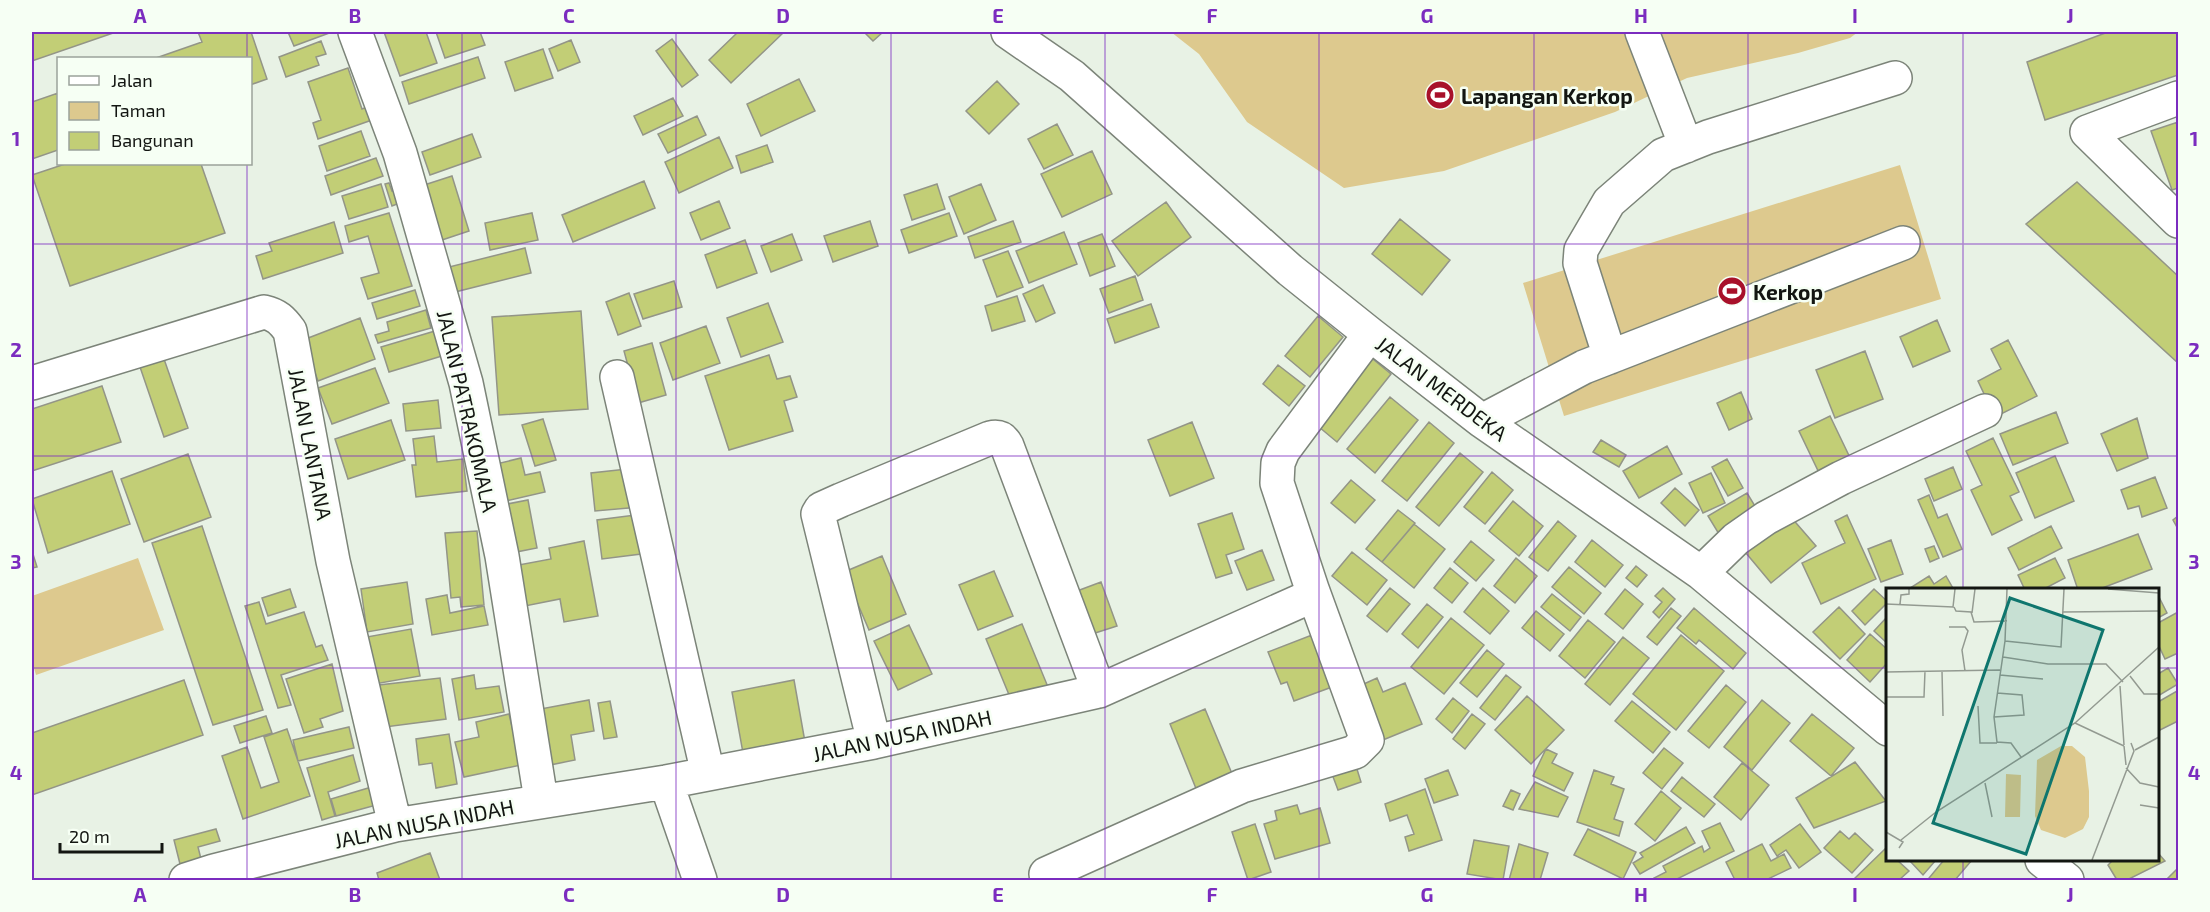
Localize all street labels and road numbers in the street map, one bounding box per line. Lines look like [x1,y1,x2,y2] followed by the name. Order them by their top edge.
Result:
[433,308,503,514] street label: JALAN PATRAKOMALA
[1371,331,1513,445] street label: JALAN MERDEKA
[284,366,338,522] street label: JALAN LANTANA
[810,704,994,766] street label: JALAN NUSA INDAH
[332,793,516,853] street label: JALAN NUSA INDAH

